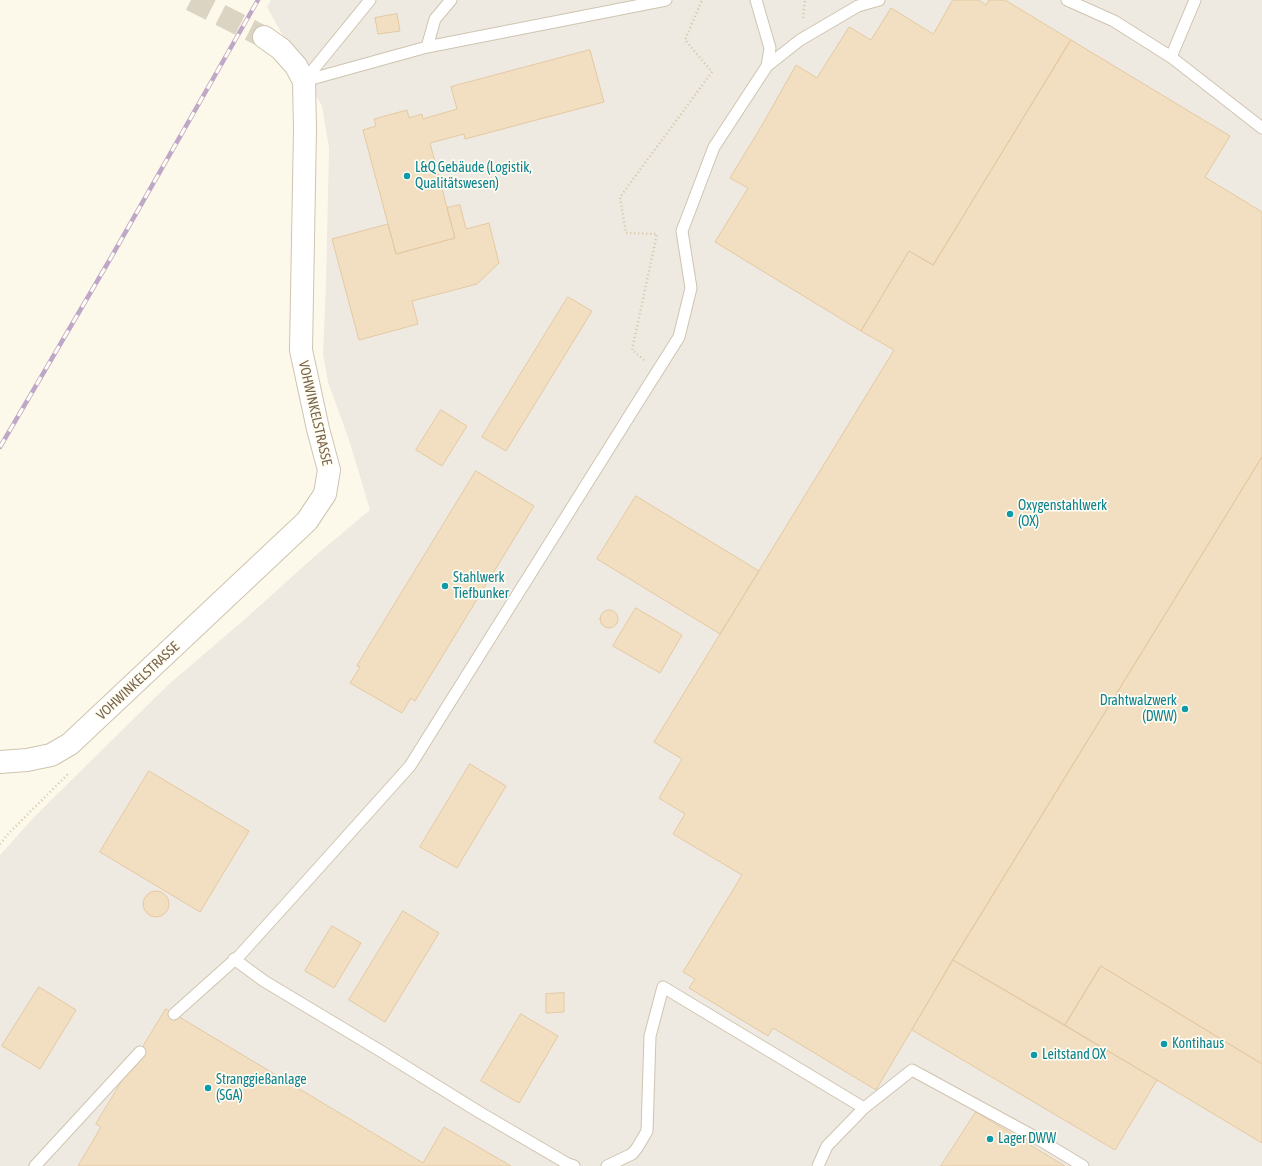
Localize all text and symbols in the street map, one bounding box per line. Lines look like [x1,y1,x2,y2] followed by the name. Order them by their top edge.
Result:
[415,160,532,192] place label: L&Q Gebäude (Logistik, Qualitätswesen)
[402,171,412,181] marker: L&Q Gebäude (Logistik, Qualitätswesen)
[295,359,335,467] street label: VOHWINKELSTRASSE
[1018,498,1107,530] place label: Oxygenstahlwerk (OX)
[1005,509,1015,519] marker: Oxygenstahlwerk (OX)
[453,570,509,602] place label: Stahlwerk Tiefbunker
[440,581,450,591] marker: Stahlwerk Tiefbunker
[93,638,183,724] street label: VOHWINKELSTRASSE
[1100,693,1177,726] place label: Drahtwalzwerk (DWW)
[1180,704,1190,714] marker: Drahtwalzwerk (DWW)
[1172,1036,1224,1052] place label: Kontihaus
[1159,1039,1169,1049] marker: Kontihaus
[1042,1047,1106,1063] place label: Leitstand OX
[1029,1050,1039,1060] marker: Leitstand OX
[216,1072,307,1104] place label: Stranggießanlage (SGA)
[203,1083,213,1093] marker: Stranggießanlage (SGA)
[998,1131,1056,1147] place label: Lager DWW
[985,1134,995,1144] marker: Lager DWW

